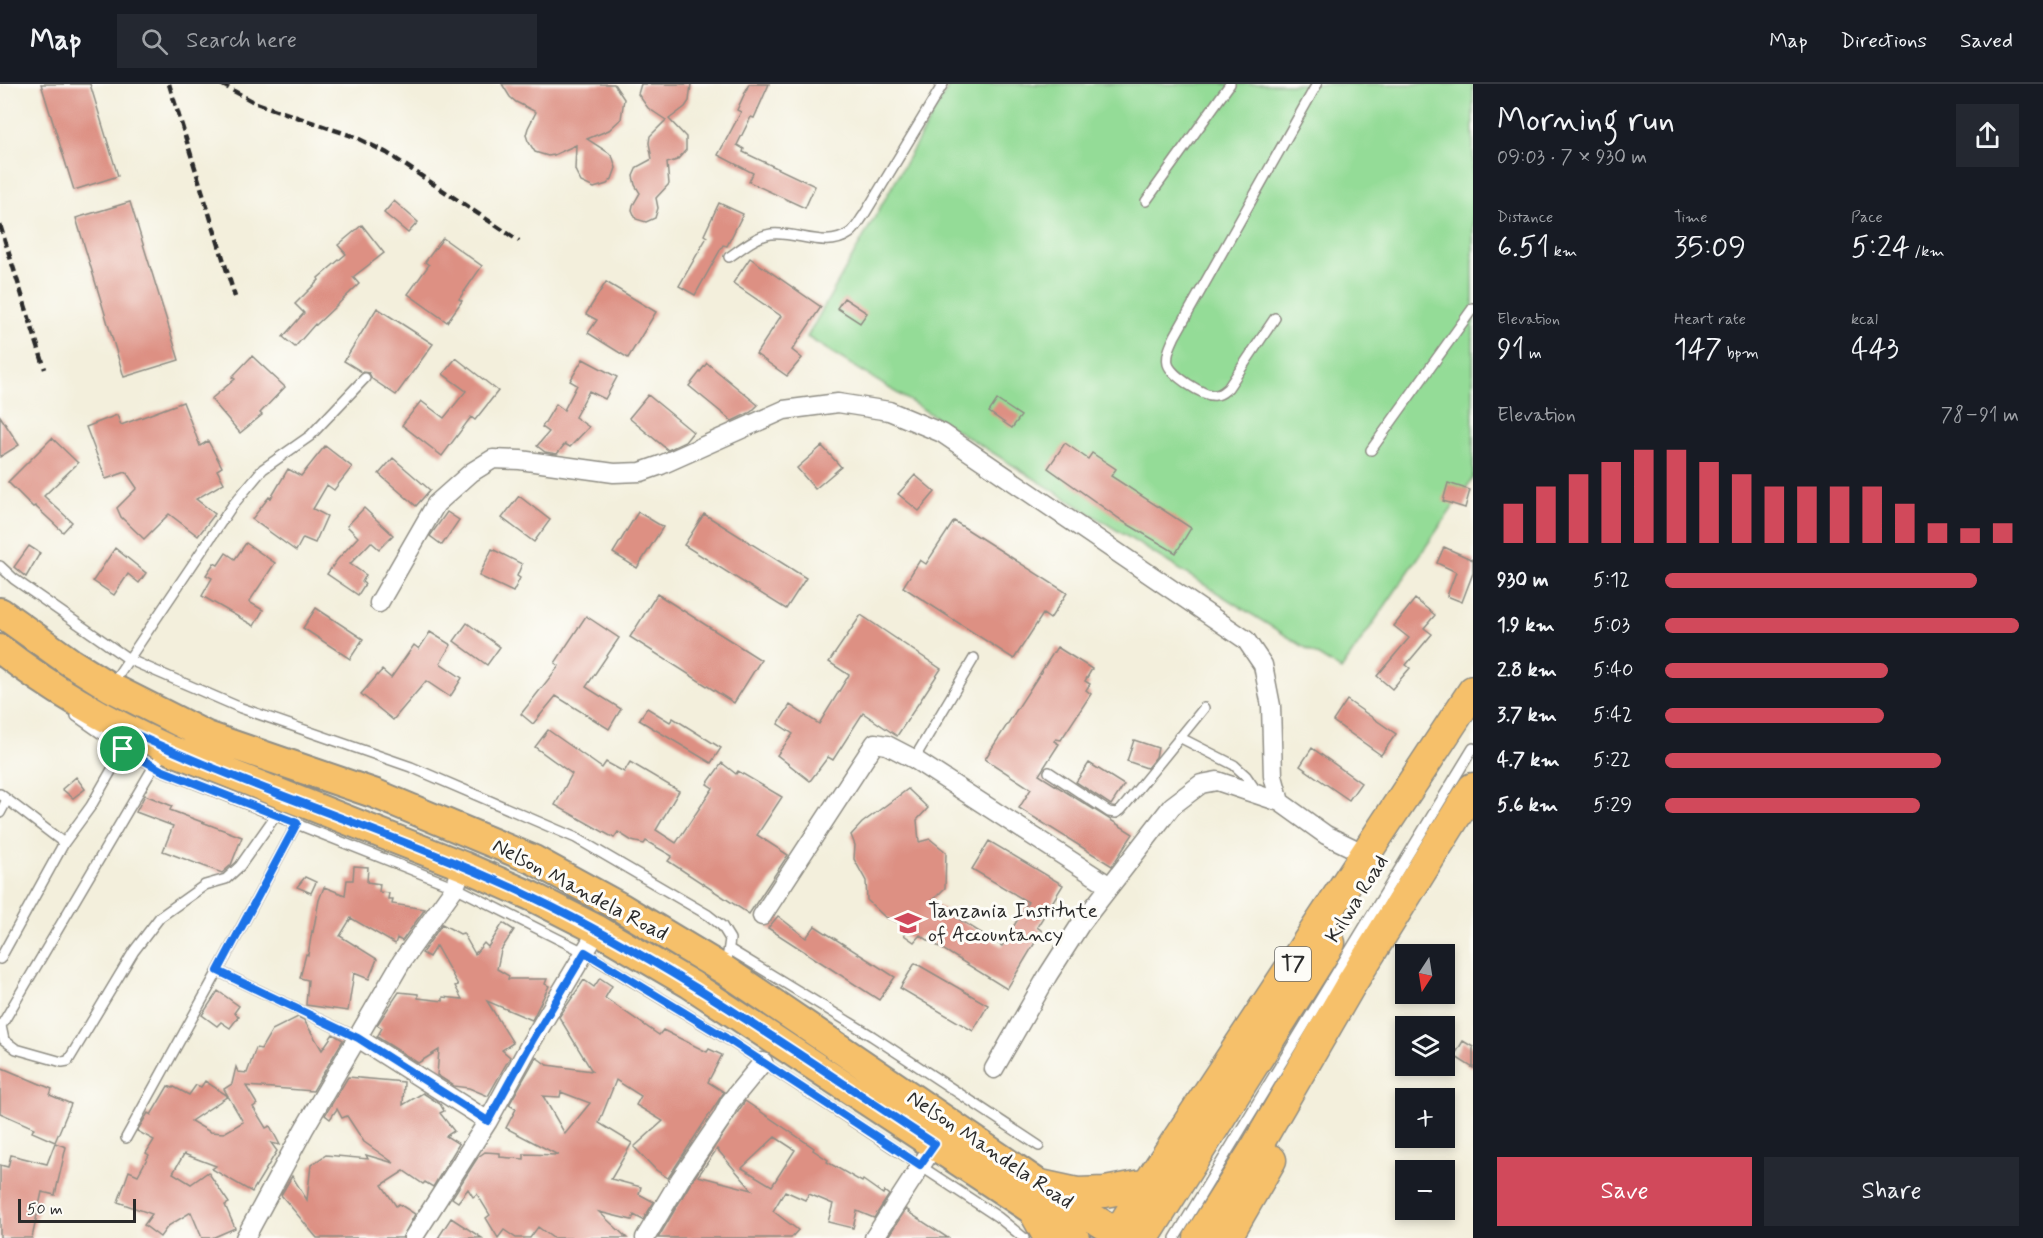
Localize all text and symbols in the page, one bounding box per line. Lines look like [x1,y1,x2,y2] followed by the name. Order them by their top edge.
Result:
[117,14,537,68] search box
[30,23,81,60] text: Map
[138,25,171,58] icon: search
[186,27,297,55] text: Search here
[1769,27,1808,55] text: Map
[1841,27,1927,55] text: Directions
[1960,27,2013,55] text: Saved
[1497,99,1675,143] text: Morning run
[1956,104,2019,167] button: share
[1497,144,1647,171] text: 09:03 · 7 × 930 m
[1497,207,1553,228] text: Distance
[1674,207,1708,228] text: Time
[1851,207,1883,228] text: Pace
[1497,228,1550,267] text: 6.51
[1674,228,1746,267] text: 35:09
[1851,228,1910,267] text: 5:24
[1550,241,1577,262] text: km
[1910,241,1945,262] text: /km
[1497,309,1560,330] text: Elevation
[1674,309,1746,330] text: Heart rate
[1851,309,1878,330] text: kcal
[1497,330,1525,369] text: 91
[1674,330,1722,369] text: 147
[1851,330,1899,369] text: 443
[1525,343,1542,364] text: m
[1722,343,1759,364] text: bpm
[1497,402,1576,429] text: Elevation
[1941,402,2019,429] text: 78–91 m
[1497,567,1549,594] text: 930 m
[1593,567,1630,594] text: 5:12
[1497,612,1555,639] text: 1.9 km
[1593,612,1630,639] text: 5:03
[1497,657,1557,684] text: 2.8 km
[1593,657,1633,684] text: 5:40
[1497,702,1557,729] text: 3.7 km
[1593,702,1633,729] text: 5:42
[97,723,148,774] pin
[106,732,139,765] icon: arrive
[1497,747,1560,774] text: 4.7 km
[1593,747,1631,774] text: 5:22
[1497,792,1558,819] text: 5.6 km
[1593,792,1632,819] text: 5:29
[487,832,673,948] street label: Nelson Mandela Road
[1319,850,1395,948] street label: Kilwa Road
[928,897,1098,949] place label: Tanzania Institute of Accountancy
[893,908,923,938] school or university icon: Tanzania Institute of Accountancy
[1395,944,1455,1004] north arrow
[1395,944,1455,1220] map controls
[1275,947,1311,981] road number: T7
[1395,1016,1455,1076] button: layers
[901,1084,1079,1216] street label: Nelson Mandela Road
[1395,1088,1455,1148] button: +
[1497,1157,1752,1226] button: Save
[1764,1157,2019,1226] button: Share
[1395,1160,1455,1220] button: −
[18,1196,136,1224] scale bar
[27,1199,63,1220] text: 50 m

